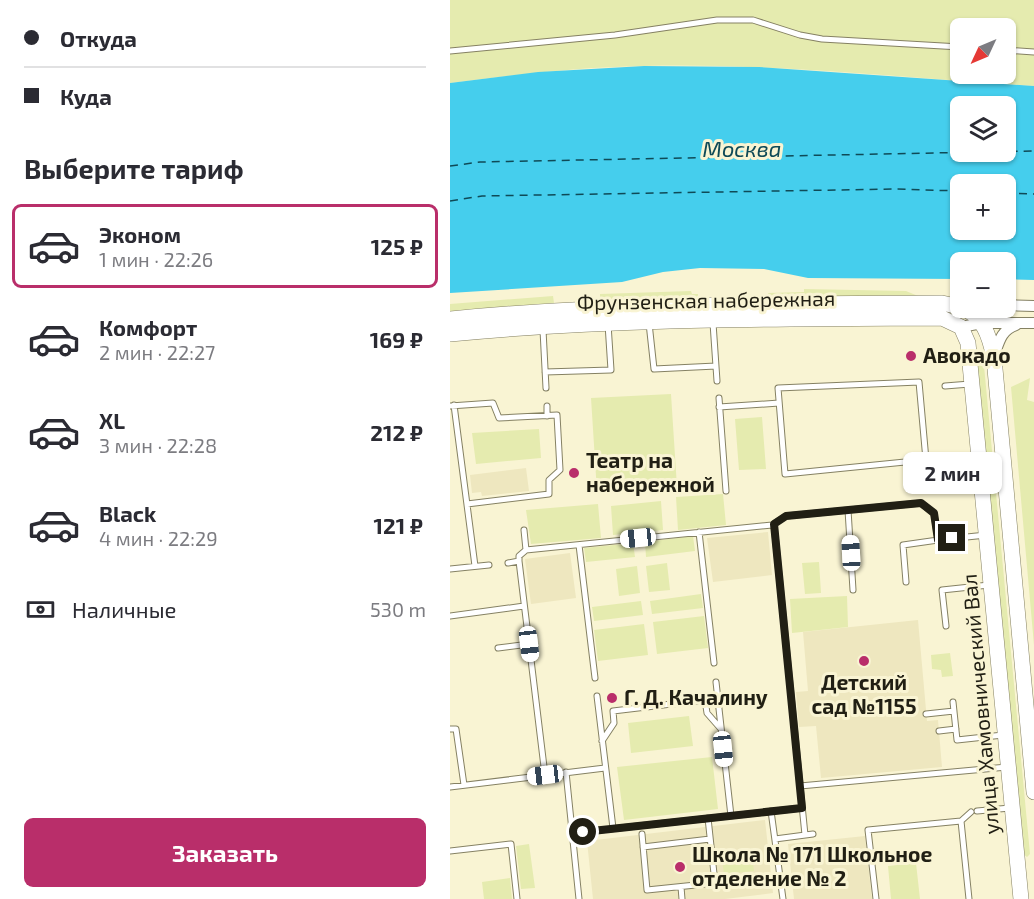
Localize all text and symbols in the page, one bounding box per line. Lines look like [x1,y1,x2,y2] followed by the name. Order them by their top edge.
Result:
[950,18,1016,84] north arrow
[950,18,1016,318] map controls
[60,25,137,51] text: Откуда
[60,83,112,109] text: Куда
[950,96,1016,162] button: layers
[703,135,781,161] water label: Москва
[24,152,244,184] text: Выберите тариф
[950,174,1016,240] button: +
[27,219,81,273] icon: car
[99,221,181,247] text: Эконом
[371,233,423,259] text: 125 ₽
[99,247,213,271] text: 1 мин · 22:26
[950,252,1016,318] button: −
[577,285,835,315] street label: Фрунзенская набережная
[27,312,81,366] icon: car
[99,314,197,340] text: Комфорт
[370,326,423,352] text: 169 ₽
[99,340,215,364] text: 2 мин · 22:27
[923,342,1011,367] place label: Авокадо
[904,349,918,363] marker: Авокадо
[27,405,81,459] icon: car
[99,407,125,433] text: XL
[370,419,423,445] text: 212 ₽
[99,433,217,457] text: 3 мин · 22:28
[586,447,715,496] place label: Театр на набережной
[902,451,1002,493] callout: 2 мин
[925,461,980,485] text: 2 мин
[567,466,581,480] marker: Театр на набережной
[27,498,81,552] icon: car
[99,500,156,526] text: Black
[373,512,423,538] text: 121 ₽
[938,524,965,551] route end
[99,526,218,550] text: 4 мин · 22:29
[619,527,657,549] car
[841,535,861,571] car
[956,573,1004,835] street label: улица Хамовнический Вал
[24,593,57,626] icon: cash
[72,596,176,622] text: Наличные
[370,597,426,621] text: 530 m
[518,625,540,663] car
[857,654,871,668] marker: Детский сад №1155
[811,669,917,718] place label: Детский сад №1155
[624,684,768,709] place label: Г. Д. Качалину
[605,691,619,705] marker: Г. Д. Качалину
[712,730,734,768] car
[526,764,564,786] car
[24,818,426,887] button: Заказать
[569,818,596,845] route start
[692,841,932,890] place label: Школа № 171 Школьное отделение № 2
[673,860,687,874] marker: Школа № 171 Школьное отделение № 2

